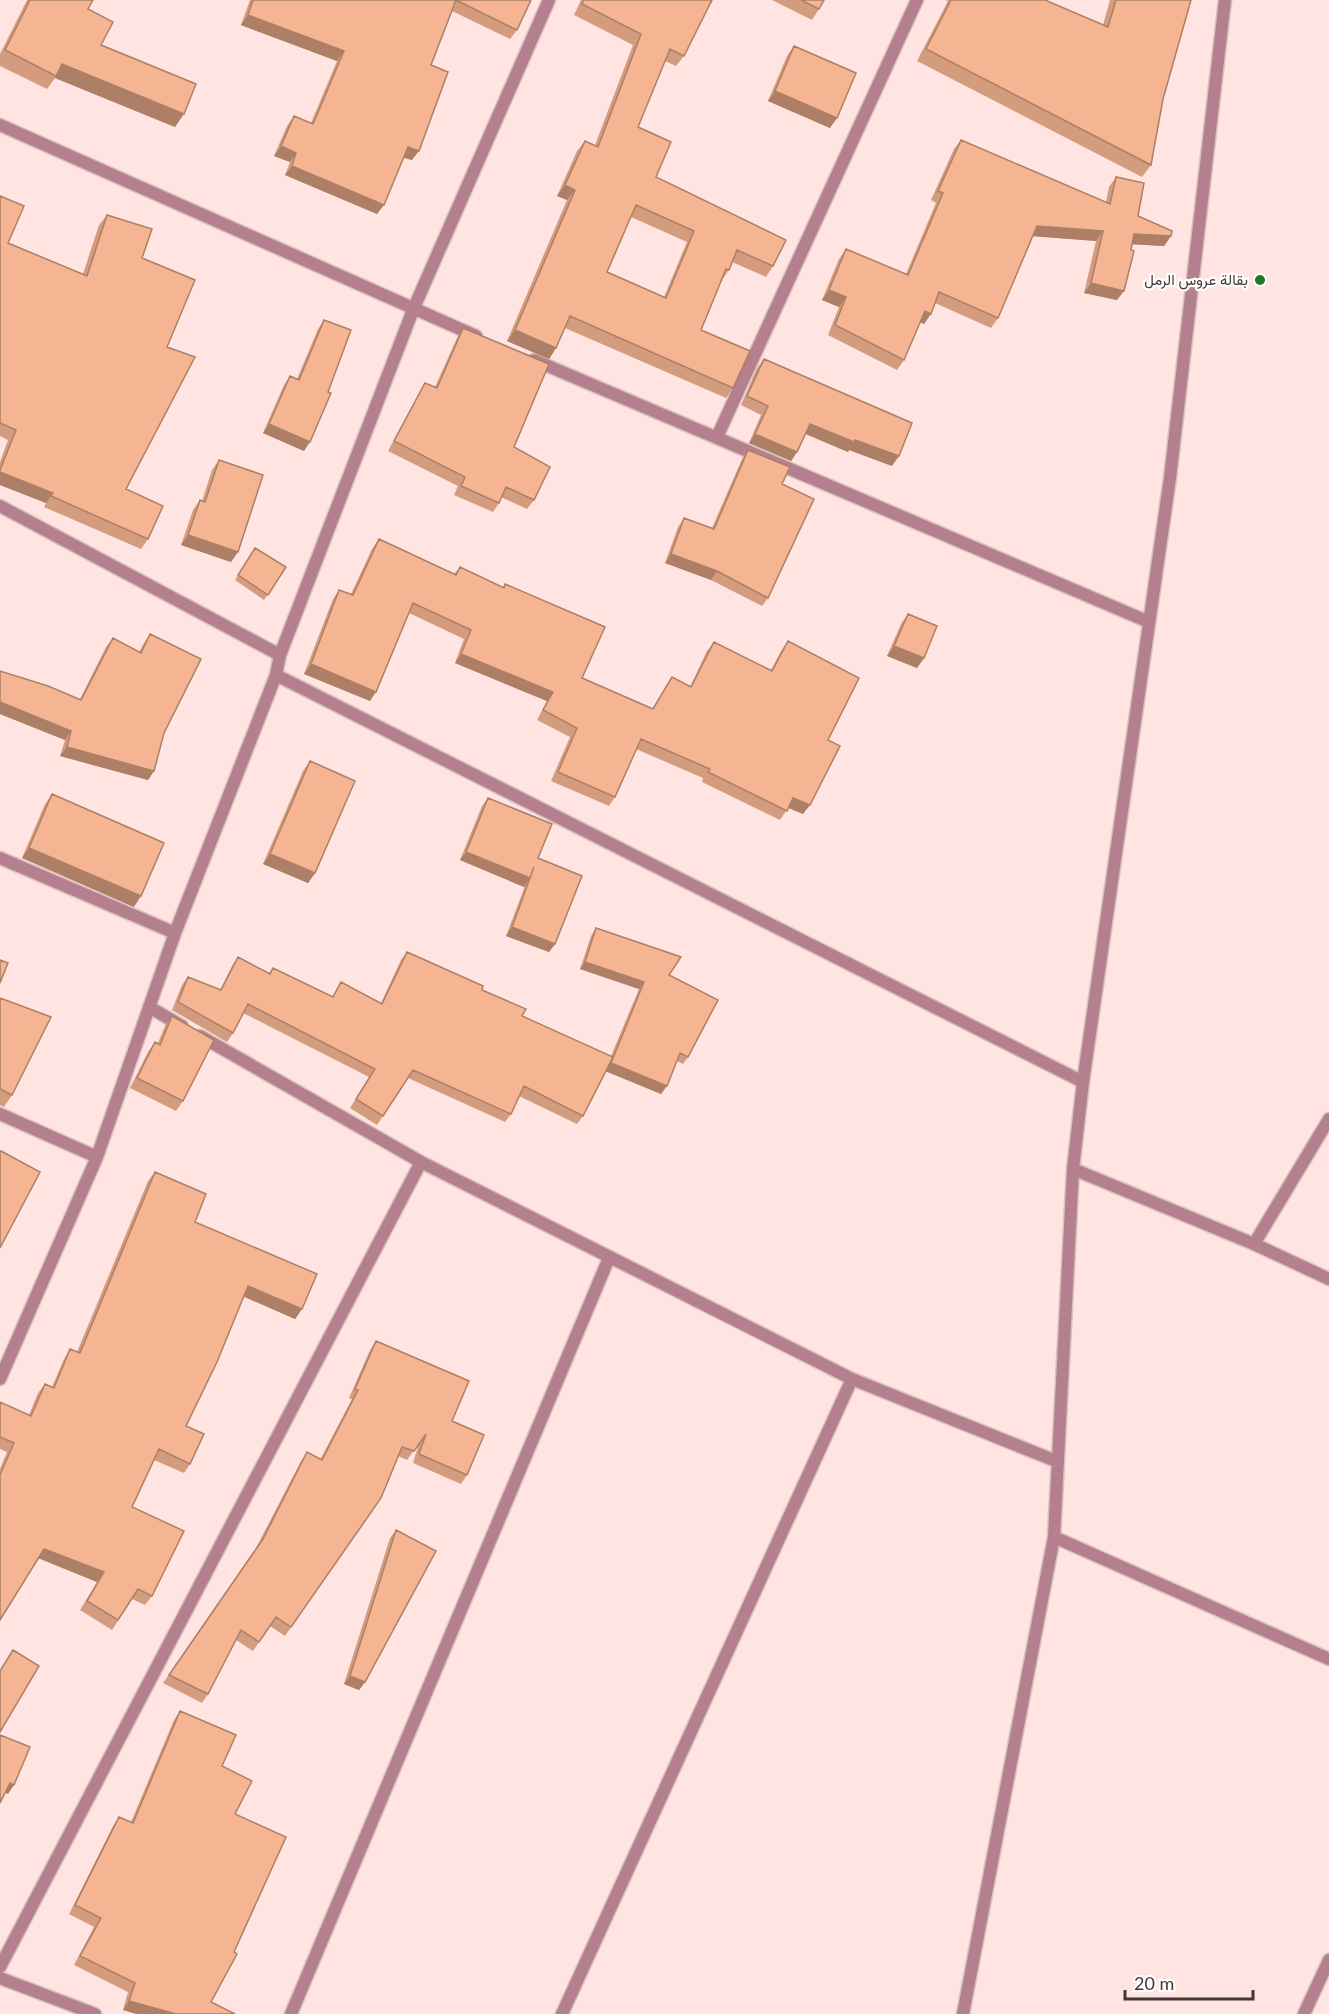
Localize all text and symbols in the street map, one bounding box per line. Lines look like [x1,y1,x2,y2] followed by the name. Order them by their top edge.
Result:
[1144,270,1248,290] place label: بقالة عروس الرمل
[1253,273,1267,287] marker: بقالة عروس الرمل
[1125,1963,1252,2001] scale bar
[1134,1972,1174,1994] text: 20 m

